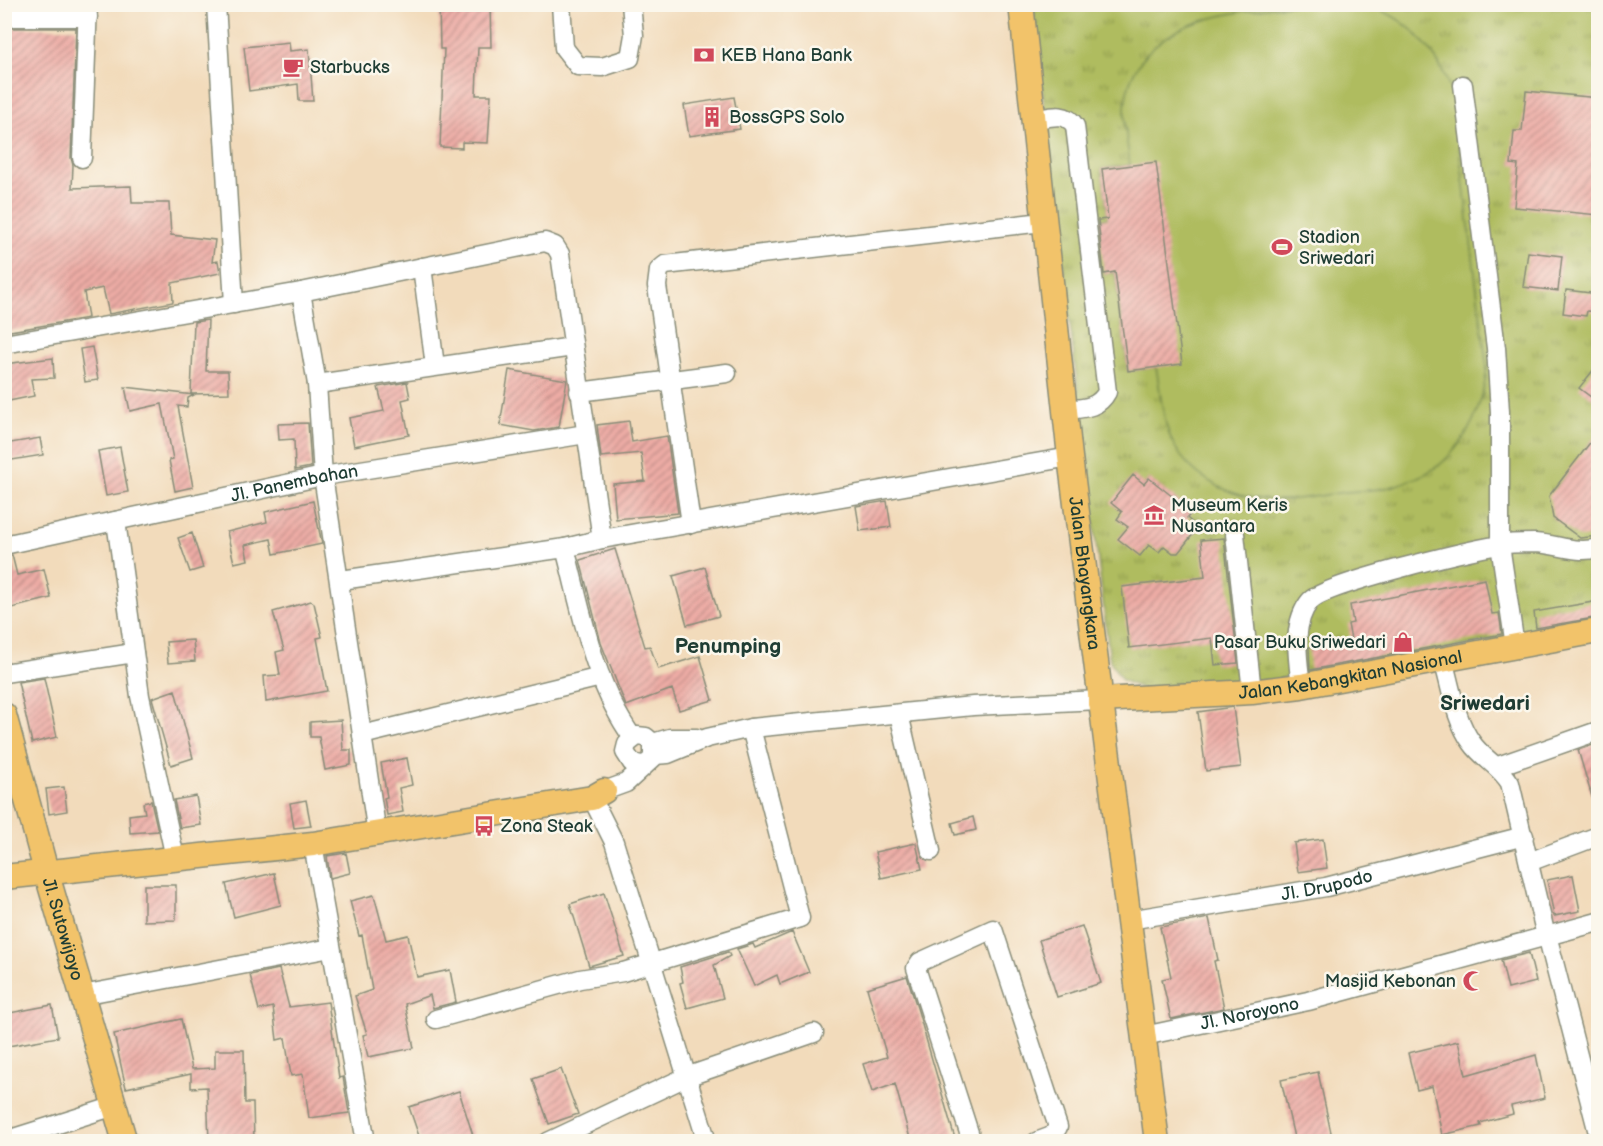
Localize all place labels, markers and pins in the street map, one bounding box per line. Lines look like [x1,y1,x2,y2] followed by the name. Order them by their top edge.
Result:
[692,43,716,67] bank icon: KEB Hana Bank
[721,45,852,66] place label: KEB Hana Bank
[281,55,305,79] cafe icon: Starbucks
[310,57,390,78] place label: Starbucks
[700,105,724,129] building icon: BossGPS Solo
[729,107,845,128] place label: BossGPS Solo
[1299,227,1374,269] place label: Stadion Sriwedari
[1270,235,1294,259] sports icon: Stadion Sriwedari
[1171,495,1288,537] place label: Museum Keris Nusantara
[1142,503,1166,527] museum icon: Museum Keris Nusantara
[1391,630,1415,654] shop icon: Pasar Buku Sriwedari
[1214,632,1386,653] place label: Pasar Buku Sriwedari
[472,814,496,838] bus stop icon: Zona Steak
[500,816,593,837] place label: Zona Steak
[1461,969,1485,993] mosque icon: Masjid Kebonan
[1325,971,1456,992] place label: Masjid Kebonan

